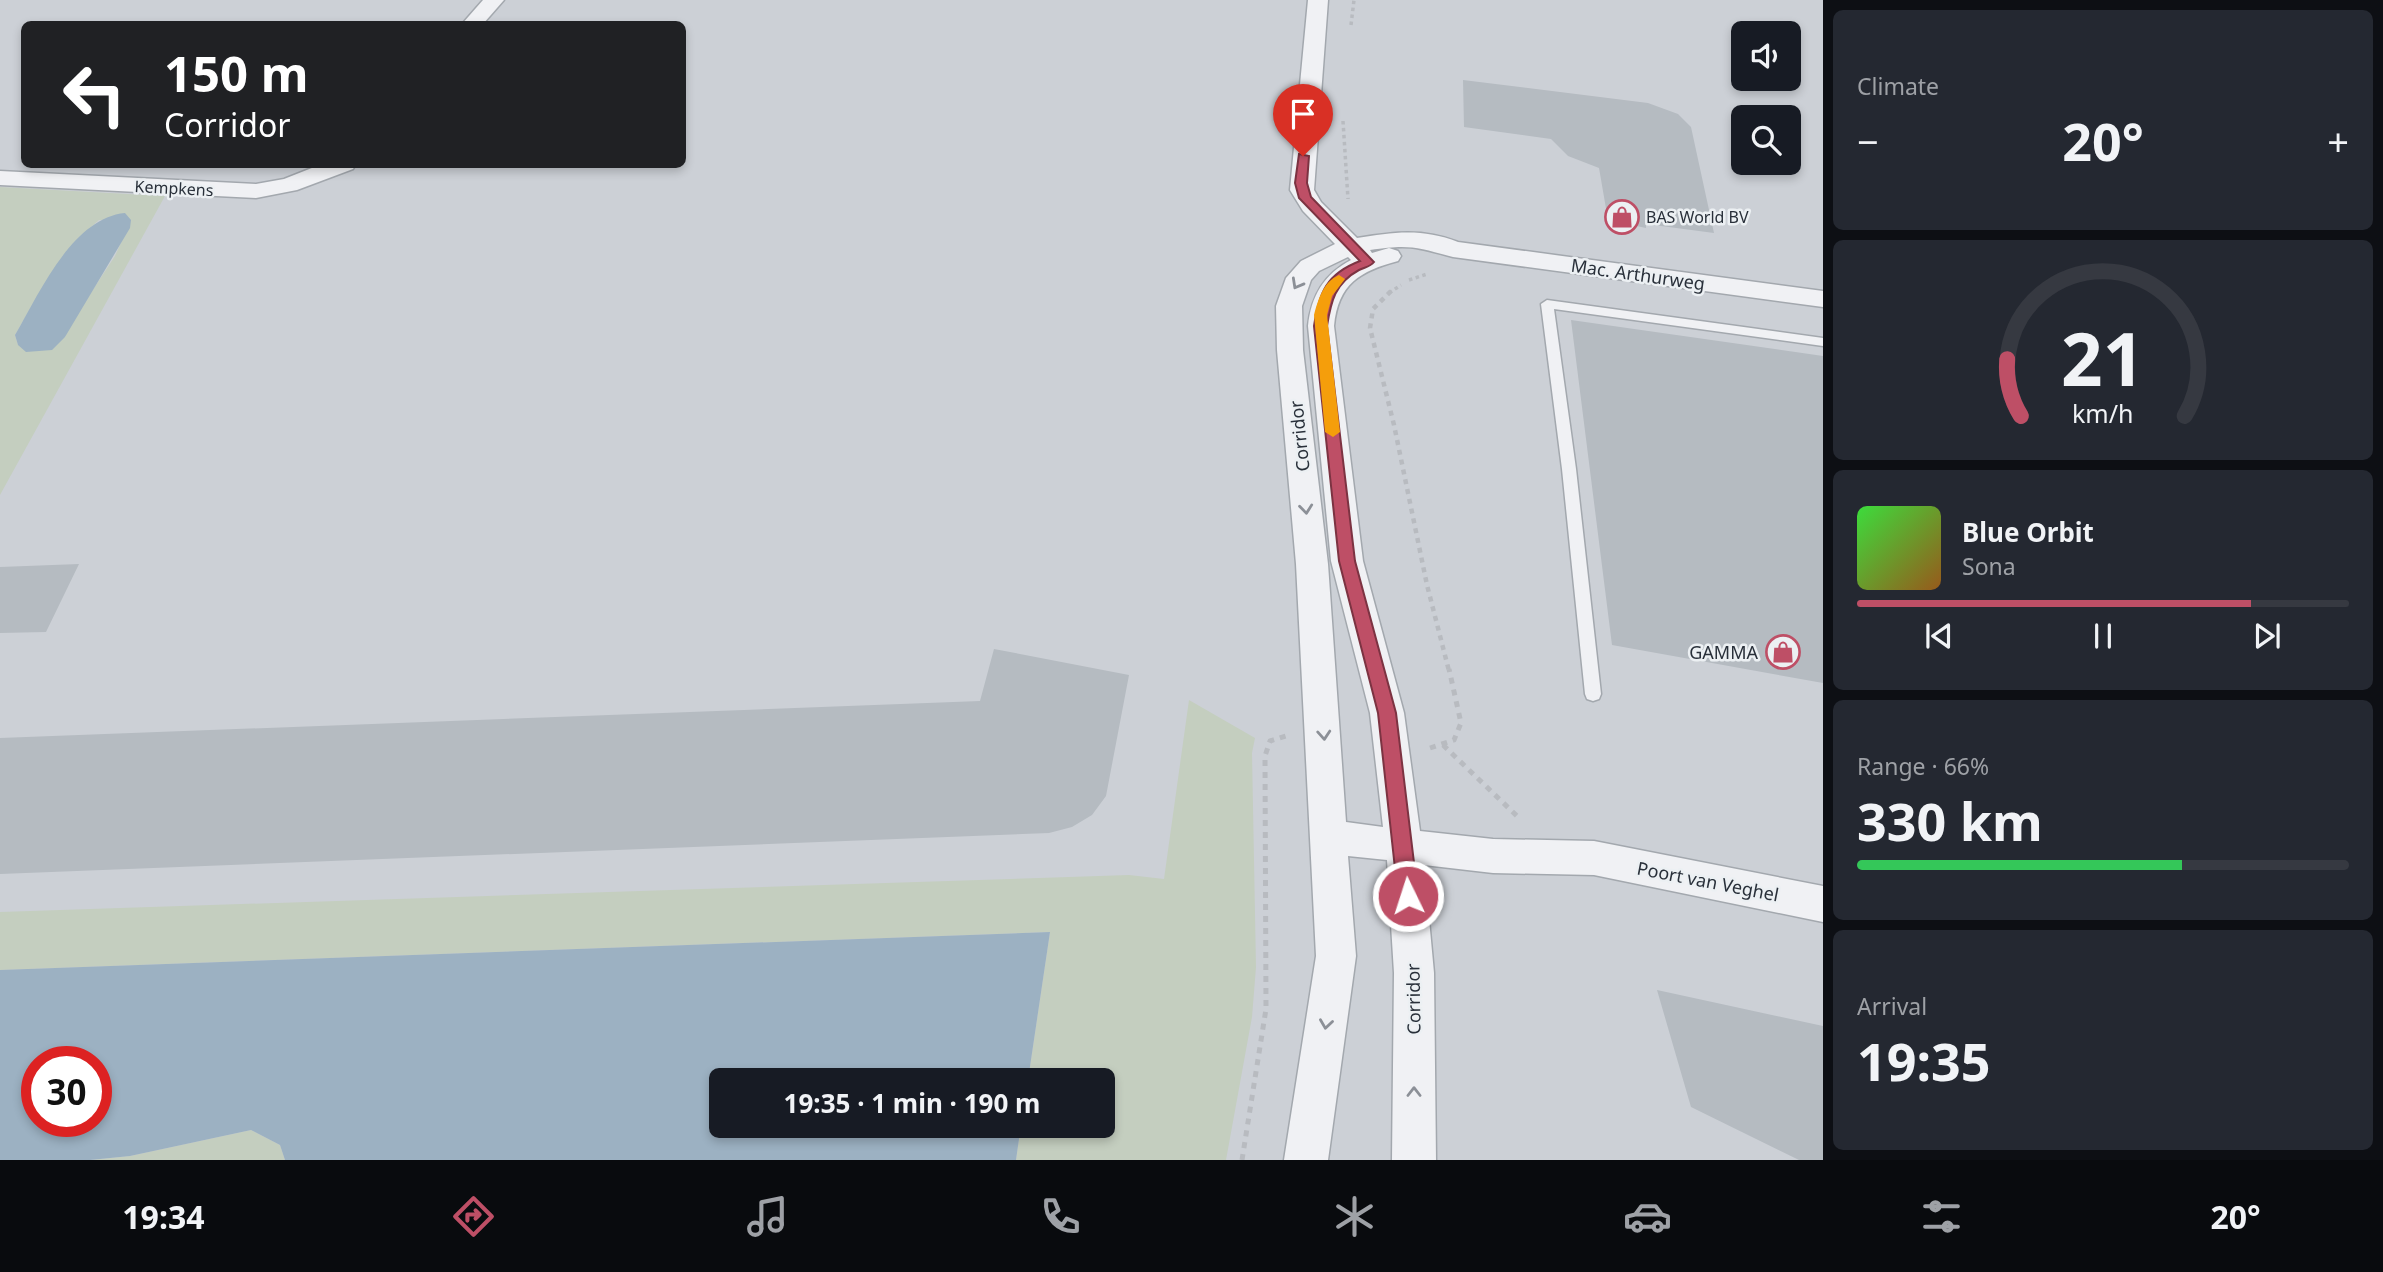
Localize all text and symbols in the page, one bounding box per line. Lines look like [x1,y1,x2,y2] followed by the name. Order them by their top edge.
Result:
[1731,21,1801,175] map controls
[1731,21,1801,91] button: sound
[164,40,309,106] text: 150 m
[49,49,140,140] icon: left
[1857,70,1939,102] text: Climate
[1273,84,1333,156] pin
[1284,95,1322,133] icon: arrive
[164,103,291,146] text: Corridor
[1731,105,1801,175] button: search
[2062,105,2144,176] text: 20°
[1857,115,1879,167] text: −
[2327,115,2349,167] text: +
[134,175,214,201] street label: Kempkens
[1603,198,1641,236] shop icon: BAS World BV
[1646,206,1749,228] place label: BAS World BV
[1569,253,1707,295] street label: Mac. Arthurweg
[1292,276,1305,289] one-way arrow
[2061,308,2145,407] text: 21
[2072,396,2134,430] text: km/h
[1283,399,1315,473] street label: Corridor
[1298,503,1313,514] one-way arrow
[1962,514,2094,550] text: Blue Orbit
[1962,550,2016,582] text: Sona
[1920,617,1958,655] icon: previous
[2084,617,2122,655] icon: pause
[2248,617,2286,655] icon: next
[1764,633,1802,671] shop icon: GAMMA
[1689,640,1758,664] place label: GAMMA
[1316,730,1331,741] one-way arrow
[1857,750,1989,782] text: Range · 66%
[1857,785,2043,856] text: 330 km
[1635,855,1781,907] street label: Poort van Veghel
[1371,859,1445,933] position arrow
[1400,963,1426,1035] street label: Corridor
[1857,990,1927,1022] text: Arrival
[1319,1018,1334,1030] one-way arrow
[1857,1025,1991,1096] text: 19:35
[21,1046,112,1137] speed limit sign: 30
[784,1085,1040,1121] text: 19:35 · 1 min · 190 m
[1406,1086,1422,1097] one-way arrow
[449,1192,498,1241] icon: directions
[743,1192,792,1241] icon: music
[1036,1192,1085,1241] icon: phone
[1330,1192,1379,1241] icon: climate
[1623,1192,1672,1241] icon: car
[1917,1192,1966,1241] icon: filters
[122,1195,205,1238] text: 19:34
[2210,1195,2261,1238] text: 20°

